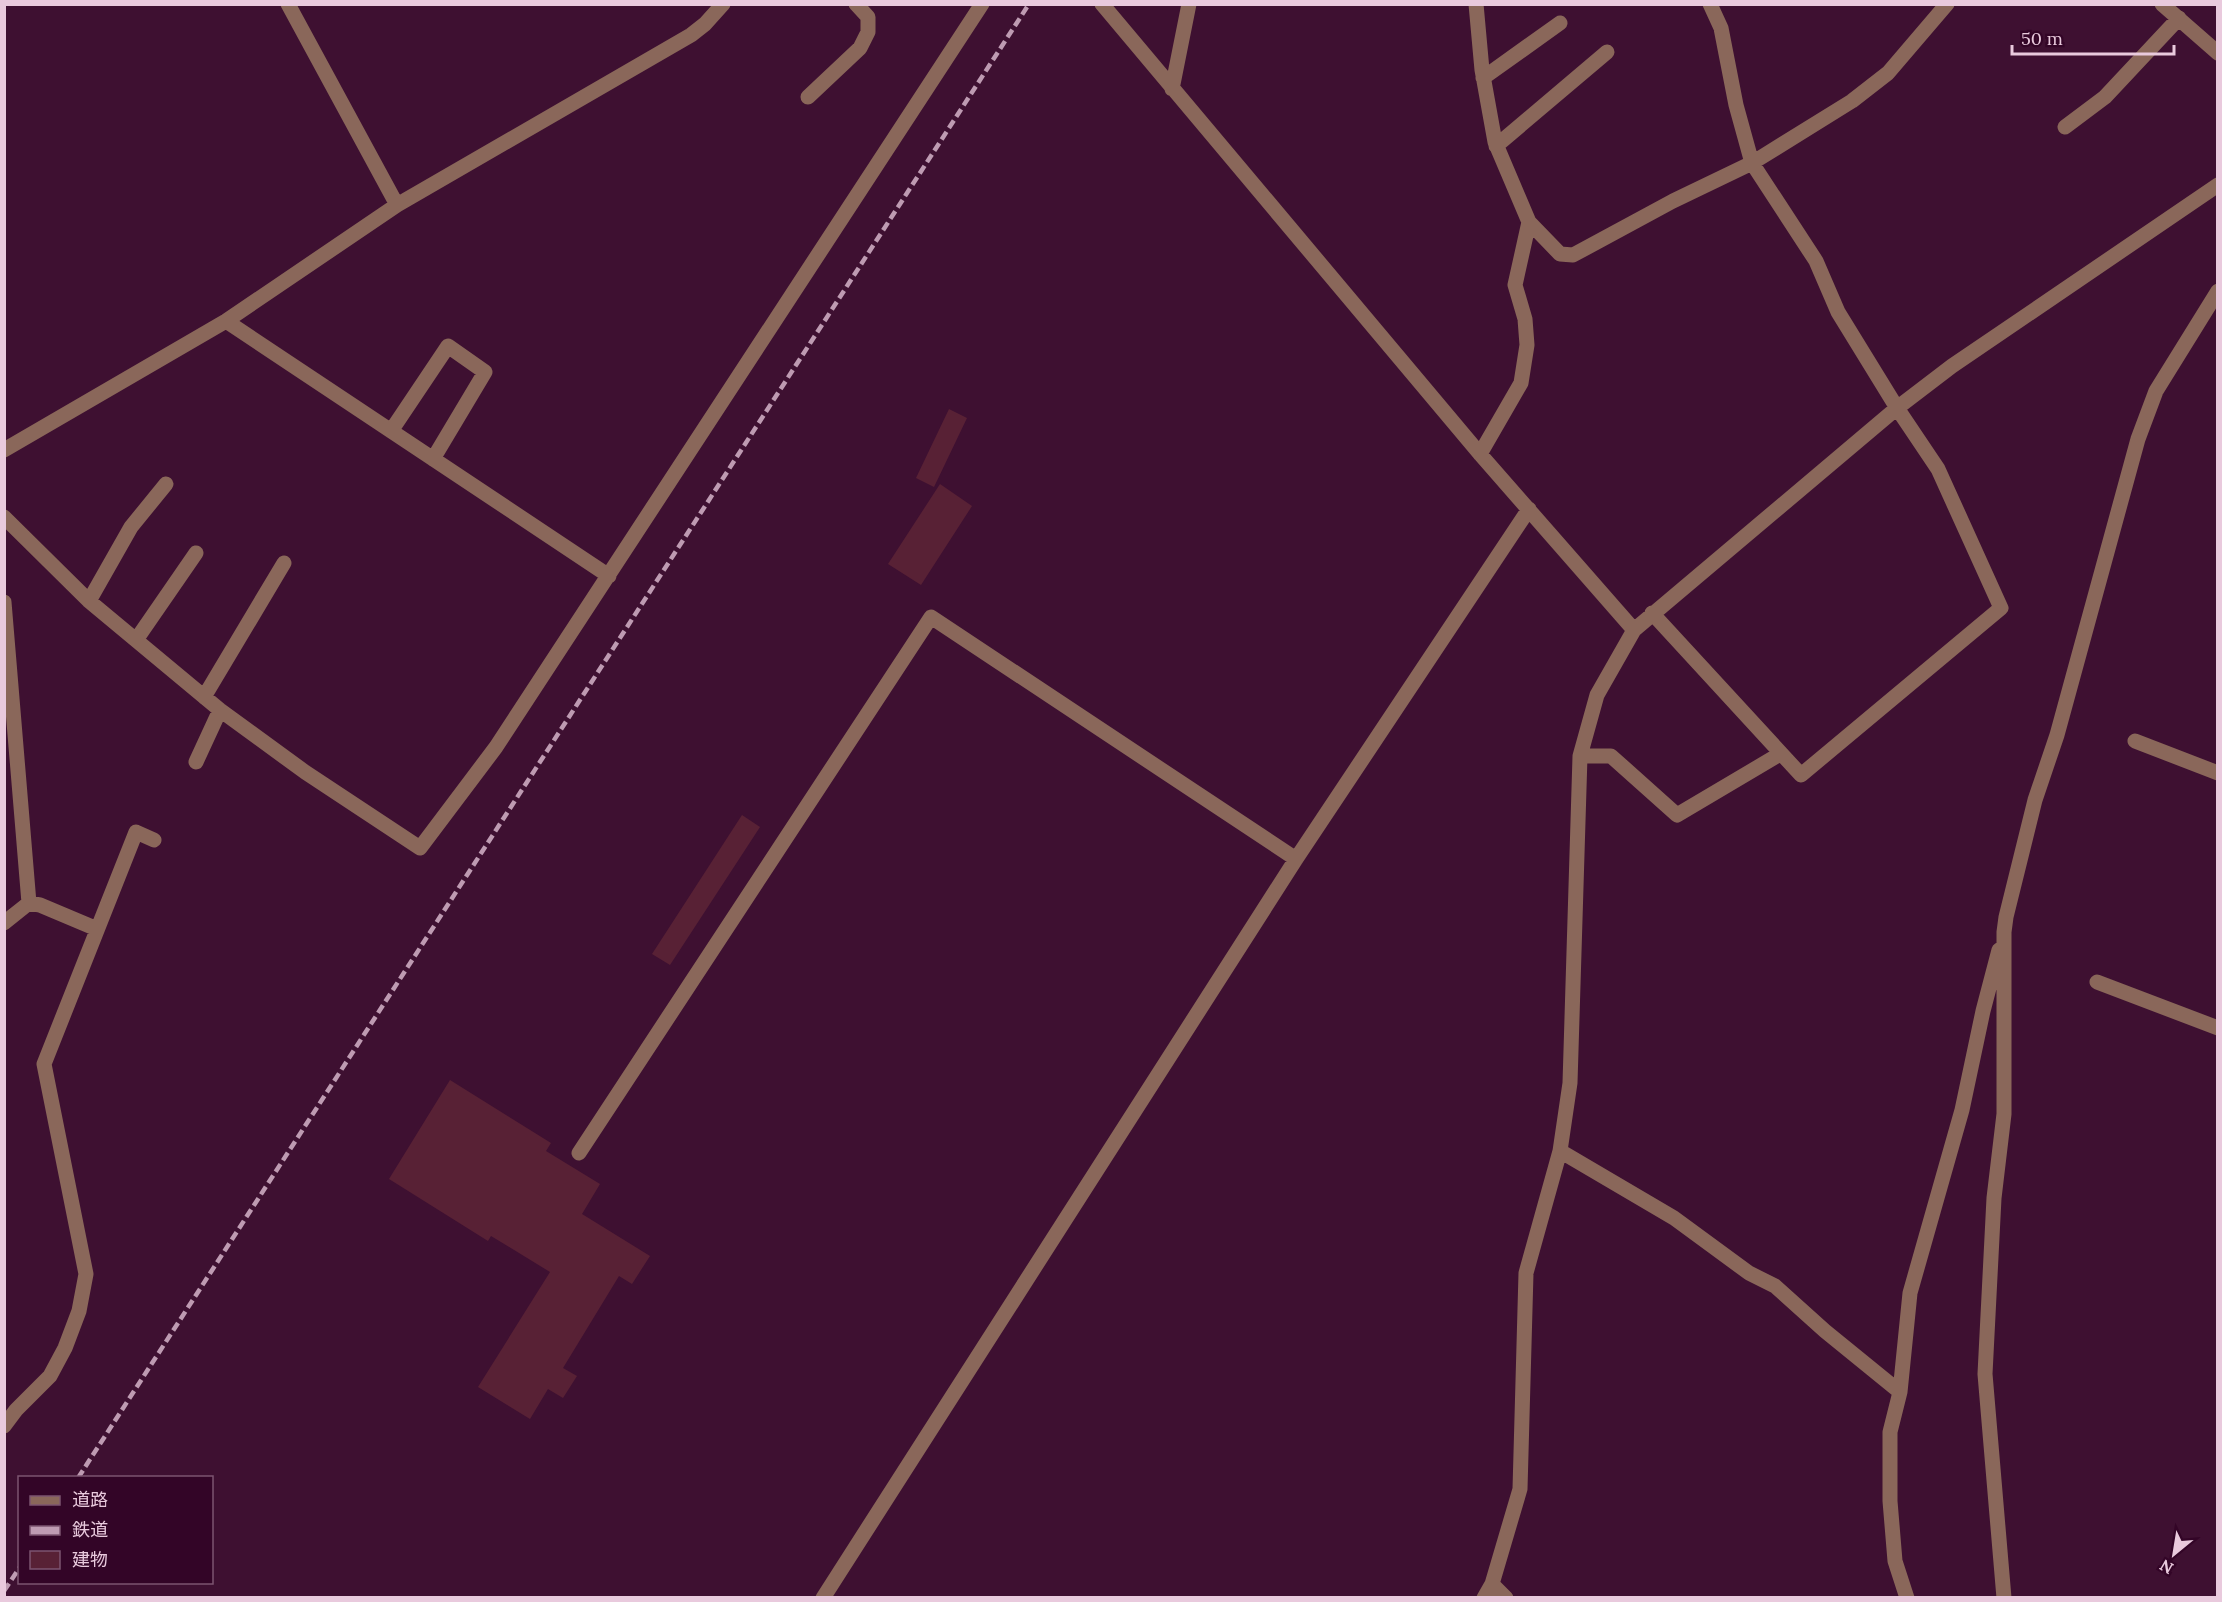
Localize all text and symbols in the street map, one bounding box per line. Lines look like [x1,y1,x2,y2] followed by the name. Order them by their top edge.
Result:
[2012,18,2174,56] scale bar
[2021,27,2063,50] text: 50 m
[18,1476,213,1584] legend
[72,1488,108,1511] text: 道路
[72,1518,108,1541] text: 鉄道
[2144,1524,2204,1584] north arrow
[72,1548,108,1571] text: 建物
[2156,1555,2177,1579] text: N

